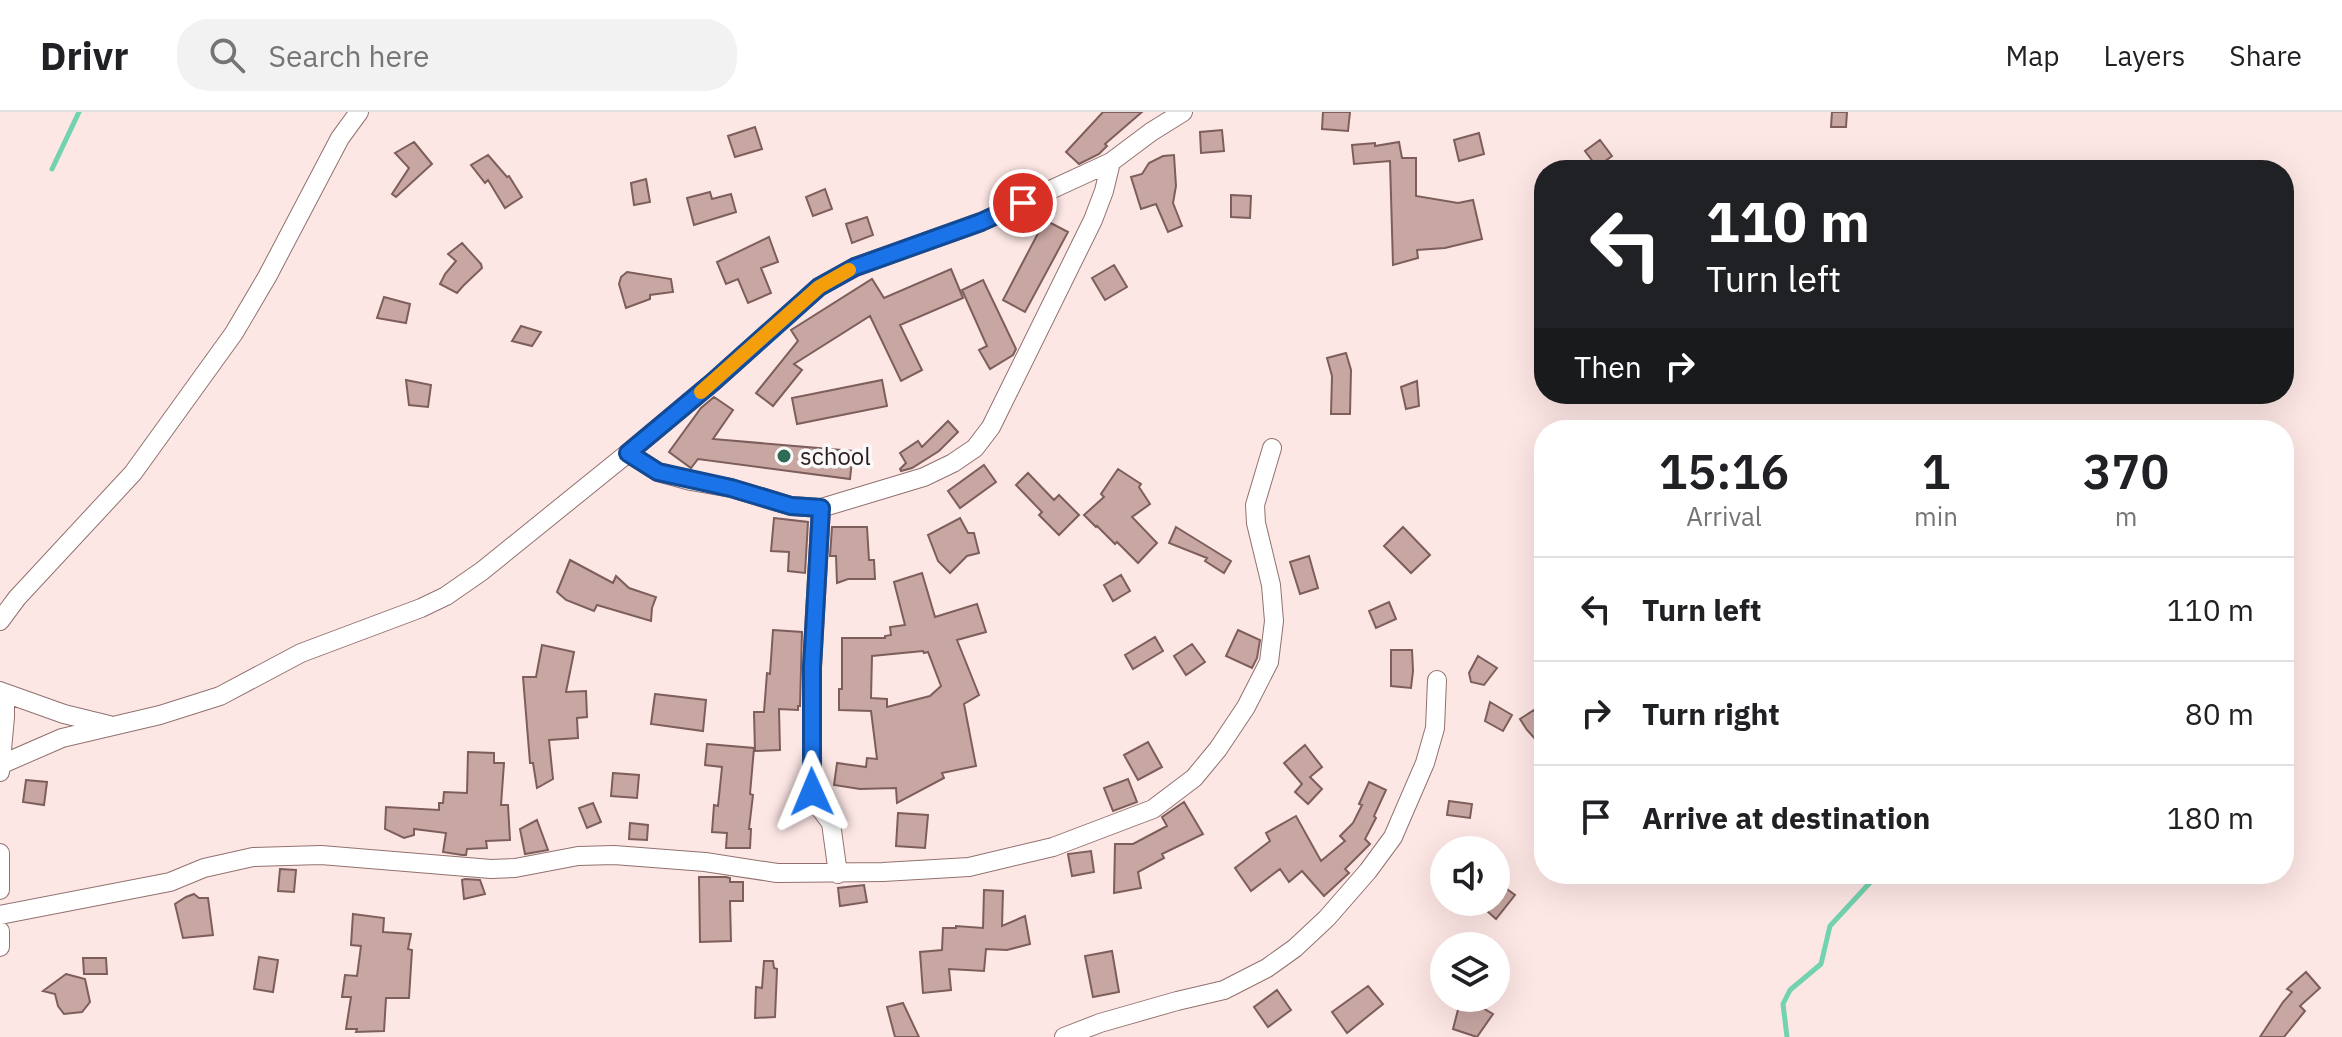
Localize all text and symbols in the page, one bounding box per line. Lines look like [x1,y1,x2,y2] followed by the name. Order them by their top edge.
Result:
[177,19,737,91] search box
[40,31,129,80] text: Drivr
[205,33,249,77] icon: search
[269,36,429,75] text: Search here
[2005,37,2059,74] text: Map
[2103,37,2185,74] text: Layers
[2229,37,2302,74] text: Share
[989,169,1057,237] pin
[1001,181,1045,225] icon: arrive
[1706,185,1870,257] text: 110 m
[1574,192,1678,296] icon: left
[1706,255,1841,302] text: Turn left
[1658,344,1702,388] icon: right
[1574,347,1642,386] text: Then
[800,440,871,472] place label: school
[1659,440,1789,502] text: 15:16
[1922,440,1950,502] text: 1
[2083,440,2169,502] text: 370
[775,447,793,465] marker: school
[1686,499,1762,533] text: Arrival
[1914,499,1958,533] text: min
[2115,499,2137,533] text: m
[1574,587,1618,631] icon: left
[1642,590,1761,629] text: Turn left
[2167,590,2254,629] text: 110 m
[1574,691,1618,735] icon: right
[1642,694,1780,733] text: Turn right
[2185,694,2254,733] text: 80 m
[770,750,854,834] position arrow
[1574,795,1618,839] icon: arrive
[1642,798,1930,837] text: Arrive at destination
[2167,798,2254,837] text: 180 m
[1430,836,1510,1012] map controls
[1430,836,1510,916] button: sound
[1430,932,1510,1012] button: layers

